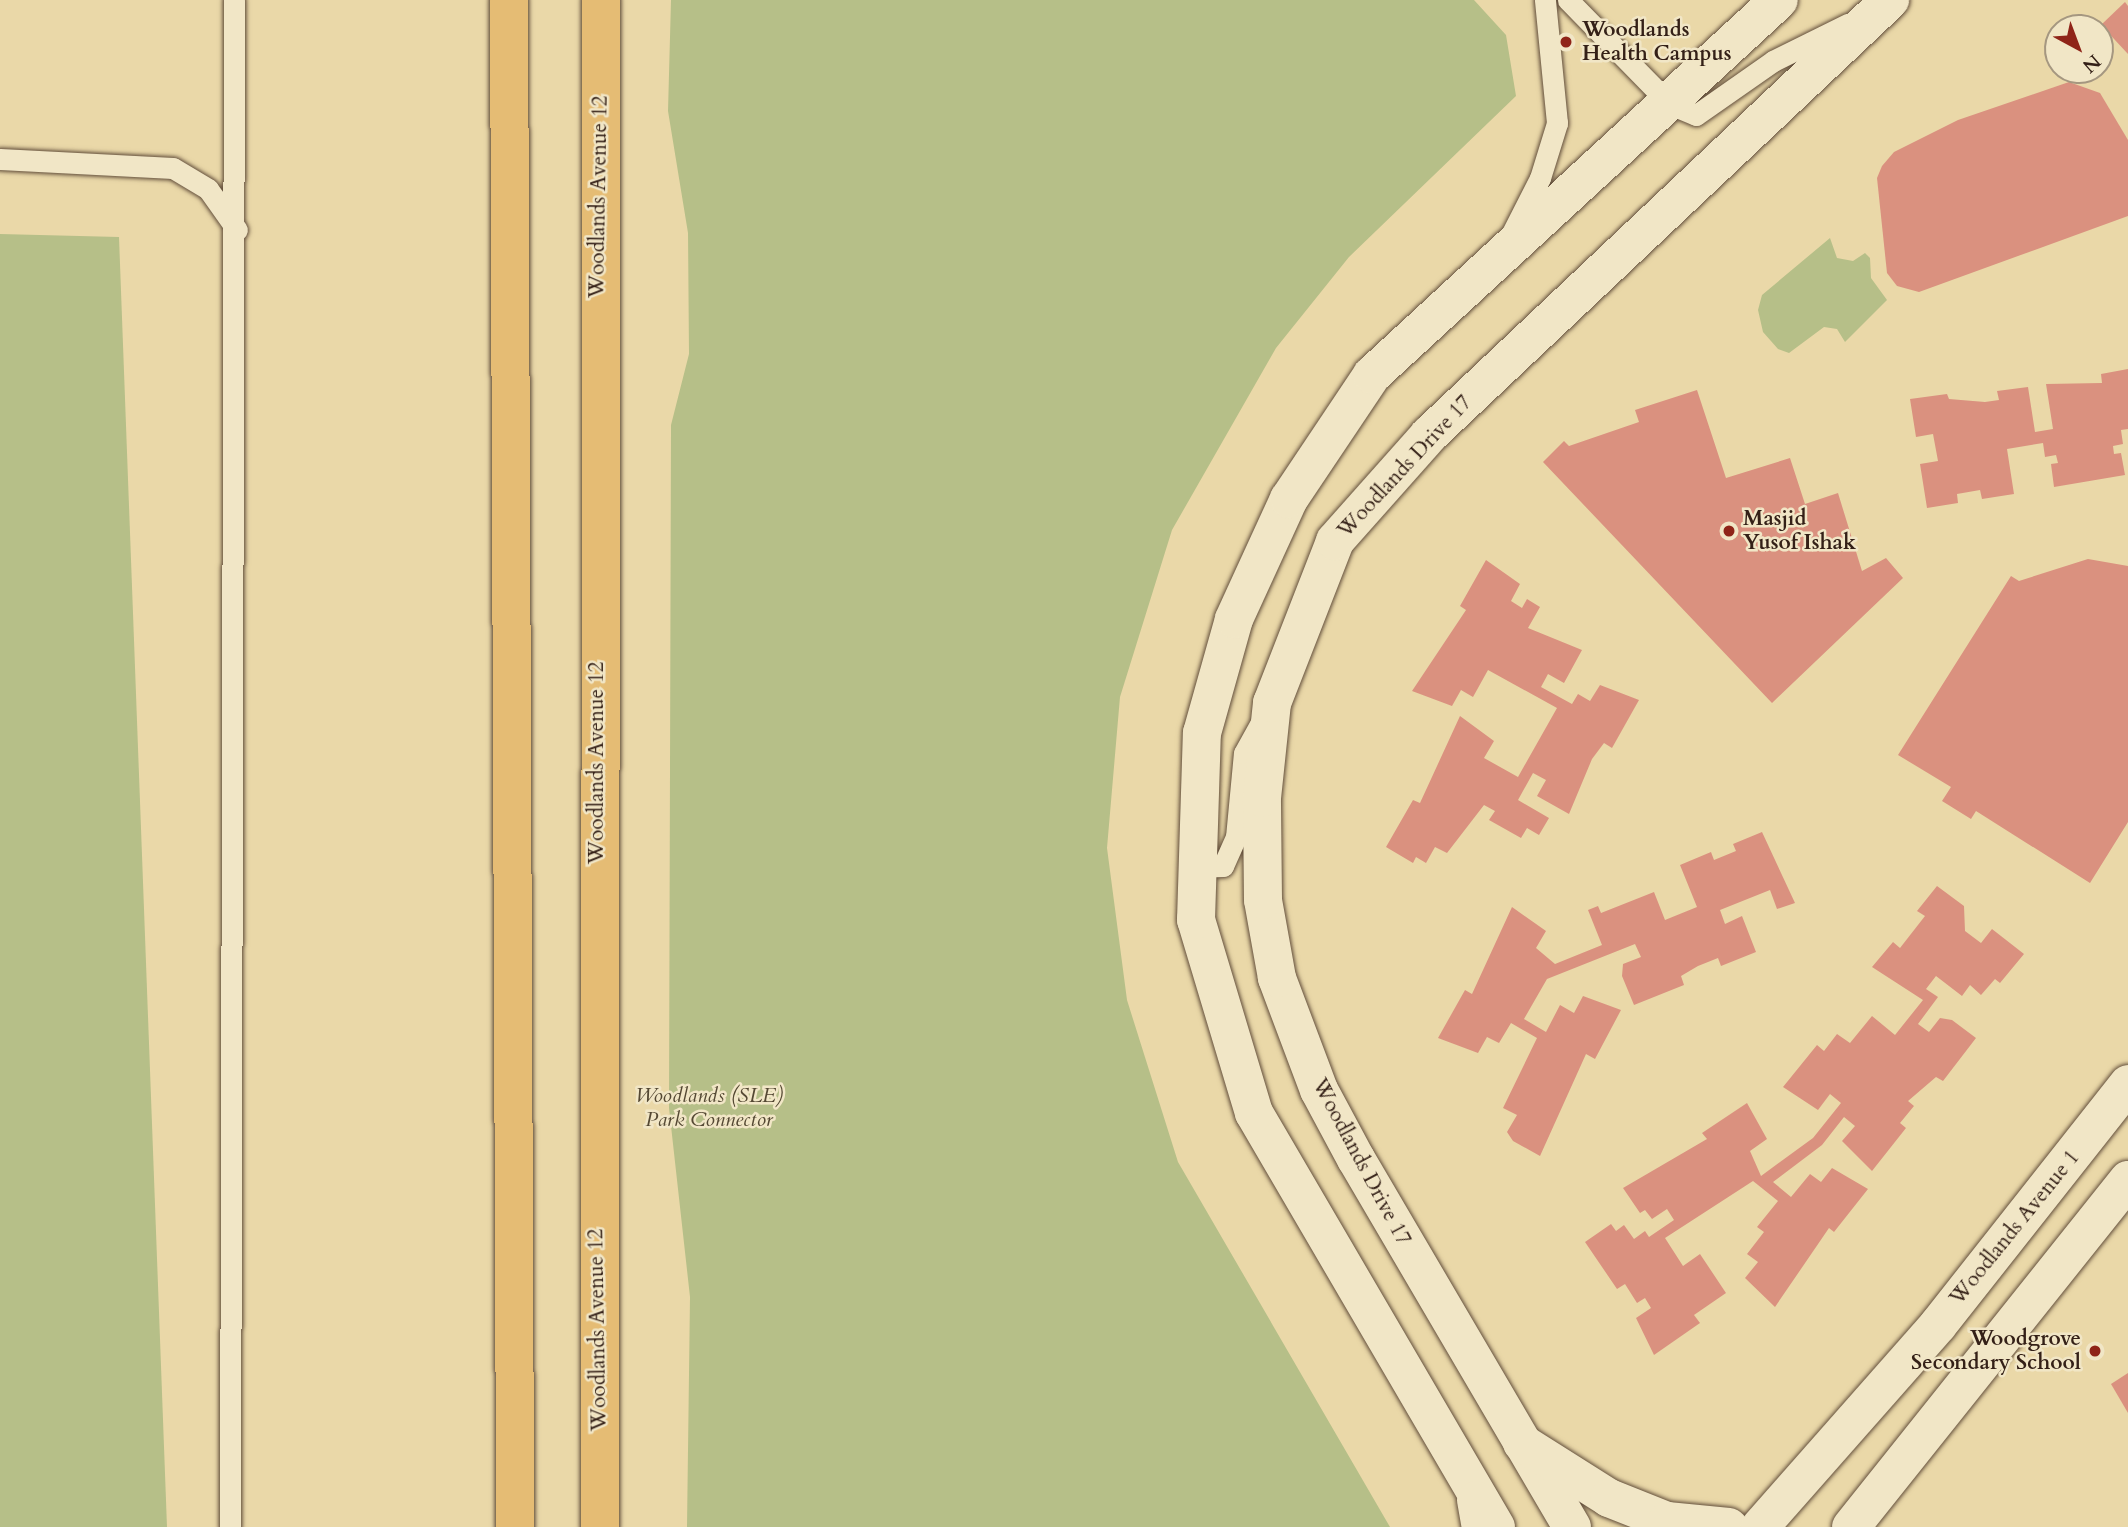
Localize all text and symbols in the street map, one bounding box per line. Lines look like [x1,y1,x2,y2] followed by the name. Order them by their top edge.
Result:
[2044,14,2114,84] north arrow
[1582,17,1732,67] place label: Woodlands Health Campus
[1556,32,1576,52] marker: Woodlands Health Campus
[2077,48,2106,79] text: N
[585,96,613,298] street label: Woodlands Avenue 12
[1333,391,1477,543] street label: Woodlands Drive 17
[1743,506,1856,556] place label: Masjid Yusof Ishak
[1721,523,1737,539] marker: Masjid Yusof Ishak
[584,662,610,864] street label: Woodlands Avenue 12
[1306,1074,1416,1250] street label: Woodlands Drive 17
[635,1083,783,1133] park label: Woodlands (SLE) Park Connector
[1945,1146,2085,1310] street label: Woodlands Avenue 1
[584,1229,612,1431] street label: Woodlands Avenue 12
[1911,1326,2081,1376] place label: Woodgrove Secondary School
[2087,1343,2103,1359] marker: Woodgrove Secondary School

